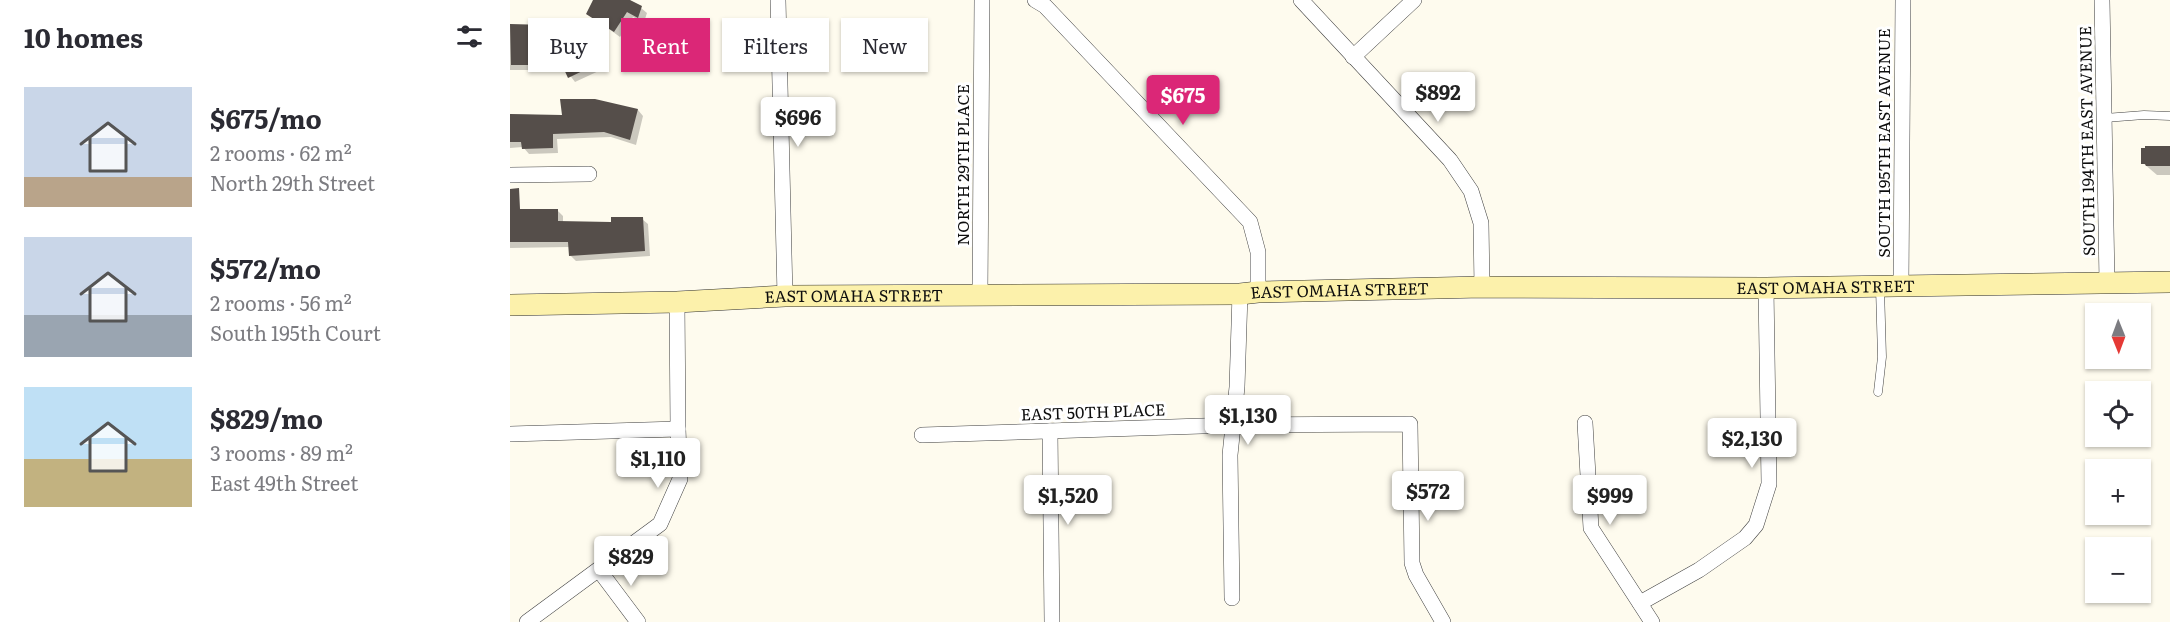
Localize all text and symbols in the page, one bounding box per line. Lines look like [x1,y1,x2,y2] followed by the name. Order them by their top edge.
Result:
[24,17,143,56] text: 10 homes
[528,18,609,72] chip: Buy
[621,18,710,72] chip: Rent
[722,18,829,72] chip: Filters
[841,18,928,72] chip: New
[453,20,486,53] icon: filters
[2072,26,2100,256] street label: SOUTH 194TH EAST AVENUE
[1871,28,1895,258] street label: SOUTH 195TH EAST AVENUE
[1402,72,1474,123] pin: $892
[1147,75,1219,126] pin: $675
[1415,76,1461,106] text: $892
[1161,79,1205,109] text: $675
[950,84,974,246] street label: NORTH 29TH PLACE
[762,97,834,148] pin: $696
[210,98,322,137] text: $675/mo
[775,101,821,131] text: $696
[72,111,144,183] icon: home
[210,137,352,167] text: 2 rooms · 62 m²
[210,167,375,197] text: North 29th Street
[210,248,321,287] text: $572/mo
[72,261,144,333] icon: home
[1736,273,1915,299] street label: EAST OMAHA STREET
[1249,275,1429,304] street label: EAST OMAHA STREET
[764,282,943,308] street label: EAST OMAHA STREET
[210,287,352,317] text: 2 rooms · 56 m²
[2085,303,2151,369] north arrow
[2085,303,2151,603] map controls
[210,317,381,347] text: South 195th Court
[2085,381,2151,447] button: locate
[1199,395,1297,446] pin: $1,130
[1020,396,1166,426] street label: EAST 50TH PLACE
[210,398,323,437] text: $829/mo
[1219,399,1277,429] text: $1,130
[72,411,144,483] icon: home
[1703,418,1801,469] pin: $2,130
[1722,422,1782,452] text: $2,130
[210,437,353,467] text: 3 rooms · 89 m²
[609,438,707,489] pin: $1,110
[630,442,686,472] text: $1,110
[2085,459,2151,525] button: +
[210,467,358,497] text: East 49th Street
[1392,471,1464,522] pin: $572
[1019,475,1117,526] pin: $1,520
[1406,475,1450,505] text: $572
[1574,475,1646,526] pin: $999
[1038,479,1098,509] text: $1,520
[1587,479,1633,509] text: $999
[595,536,667,587] pin: $829
[2085,537,2151,603] button: −
[608,540,654,570] text: $829

